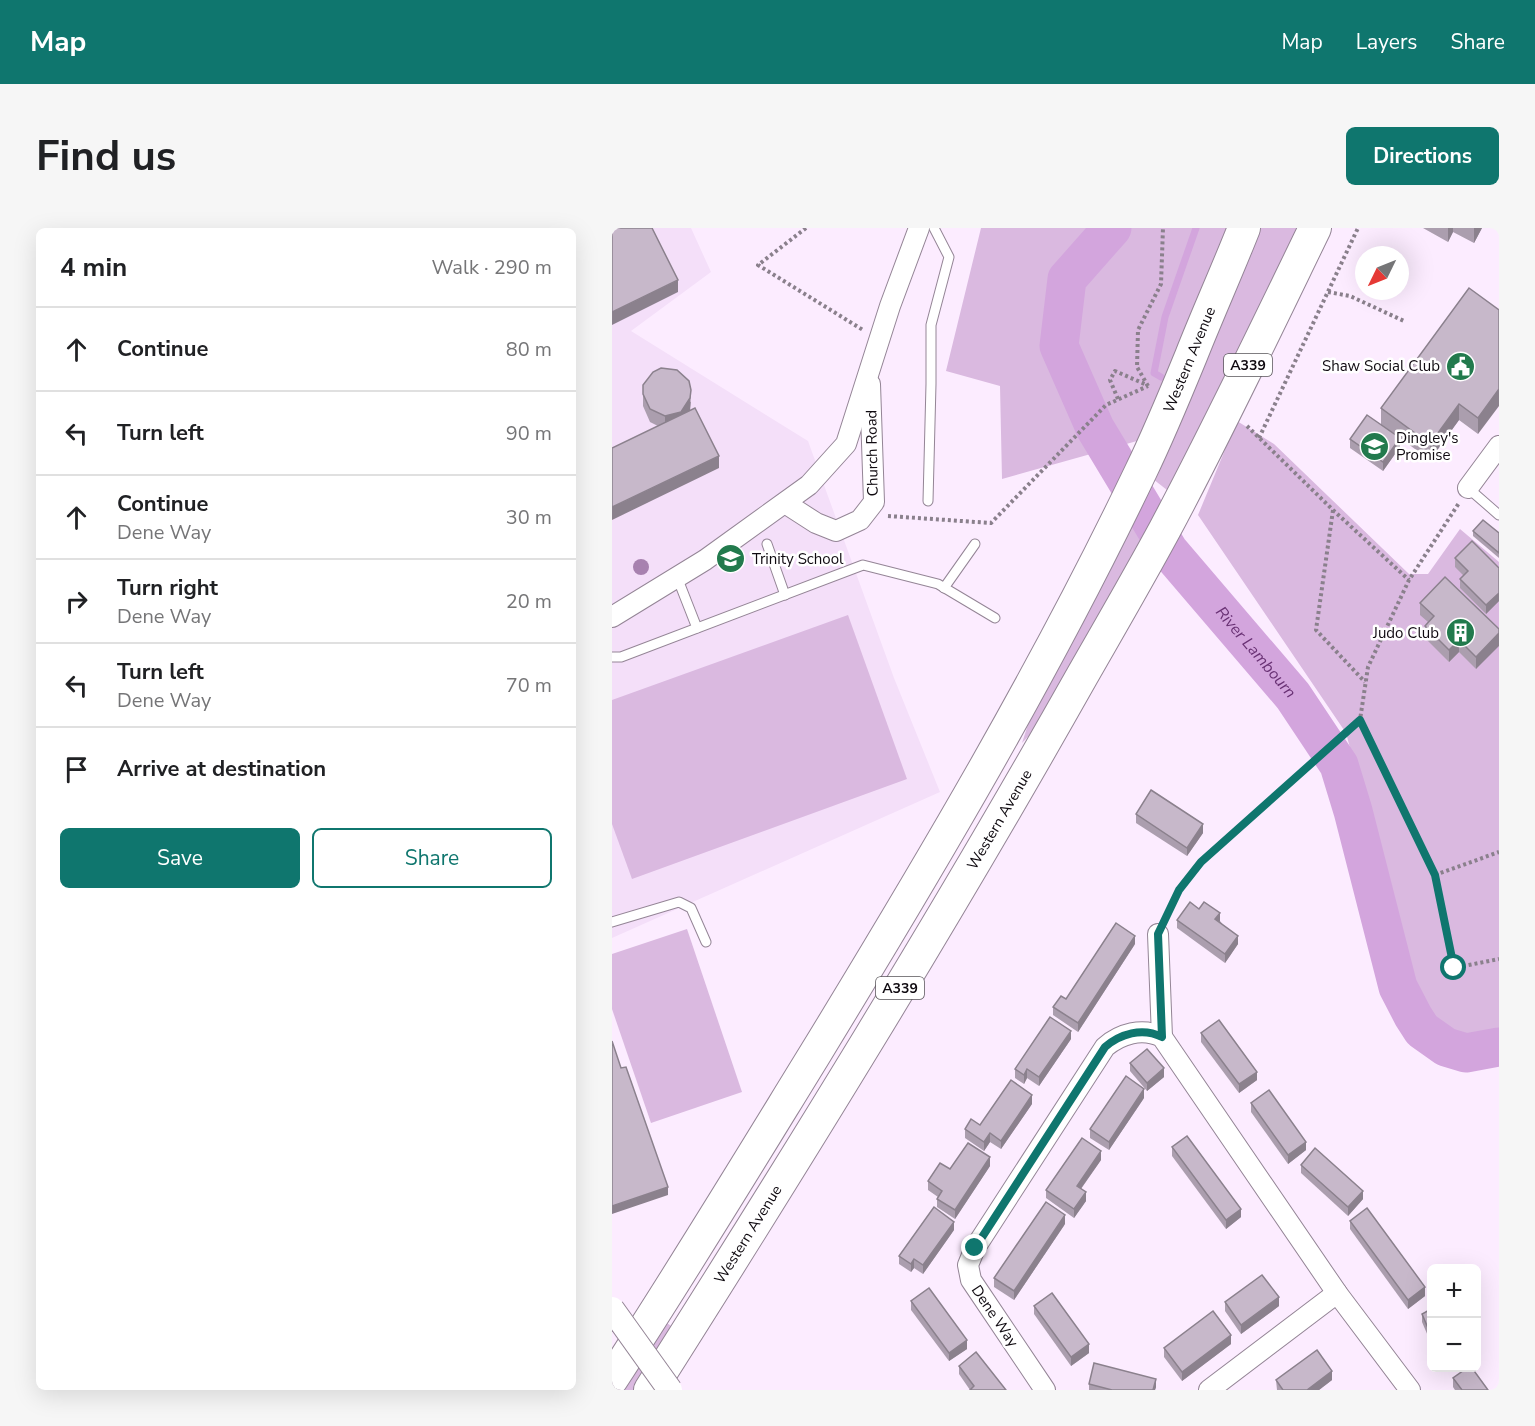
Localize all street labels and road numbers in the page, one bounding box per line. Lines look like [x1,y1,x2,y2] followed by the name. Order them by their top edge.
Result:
[1159,304,1220,416] street label: Western Avenue
[1224,354,1272,376] road number: A339
[861,410,883,496] street label: Church Road
[962,766,1037,873] street label: Western Avenue
[876,977,924,999] road number: A339
[710,1181,786,1287] street label: Western Avenue
[967,1281,1023,1351] street label: Dene Way

